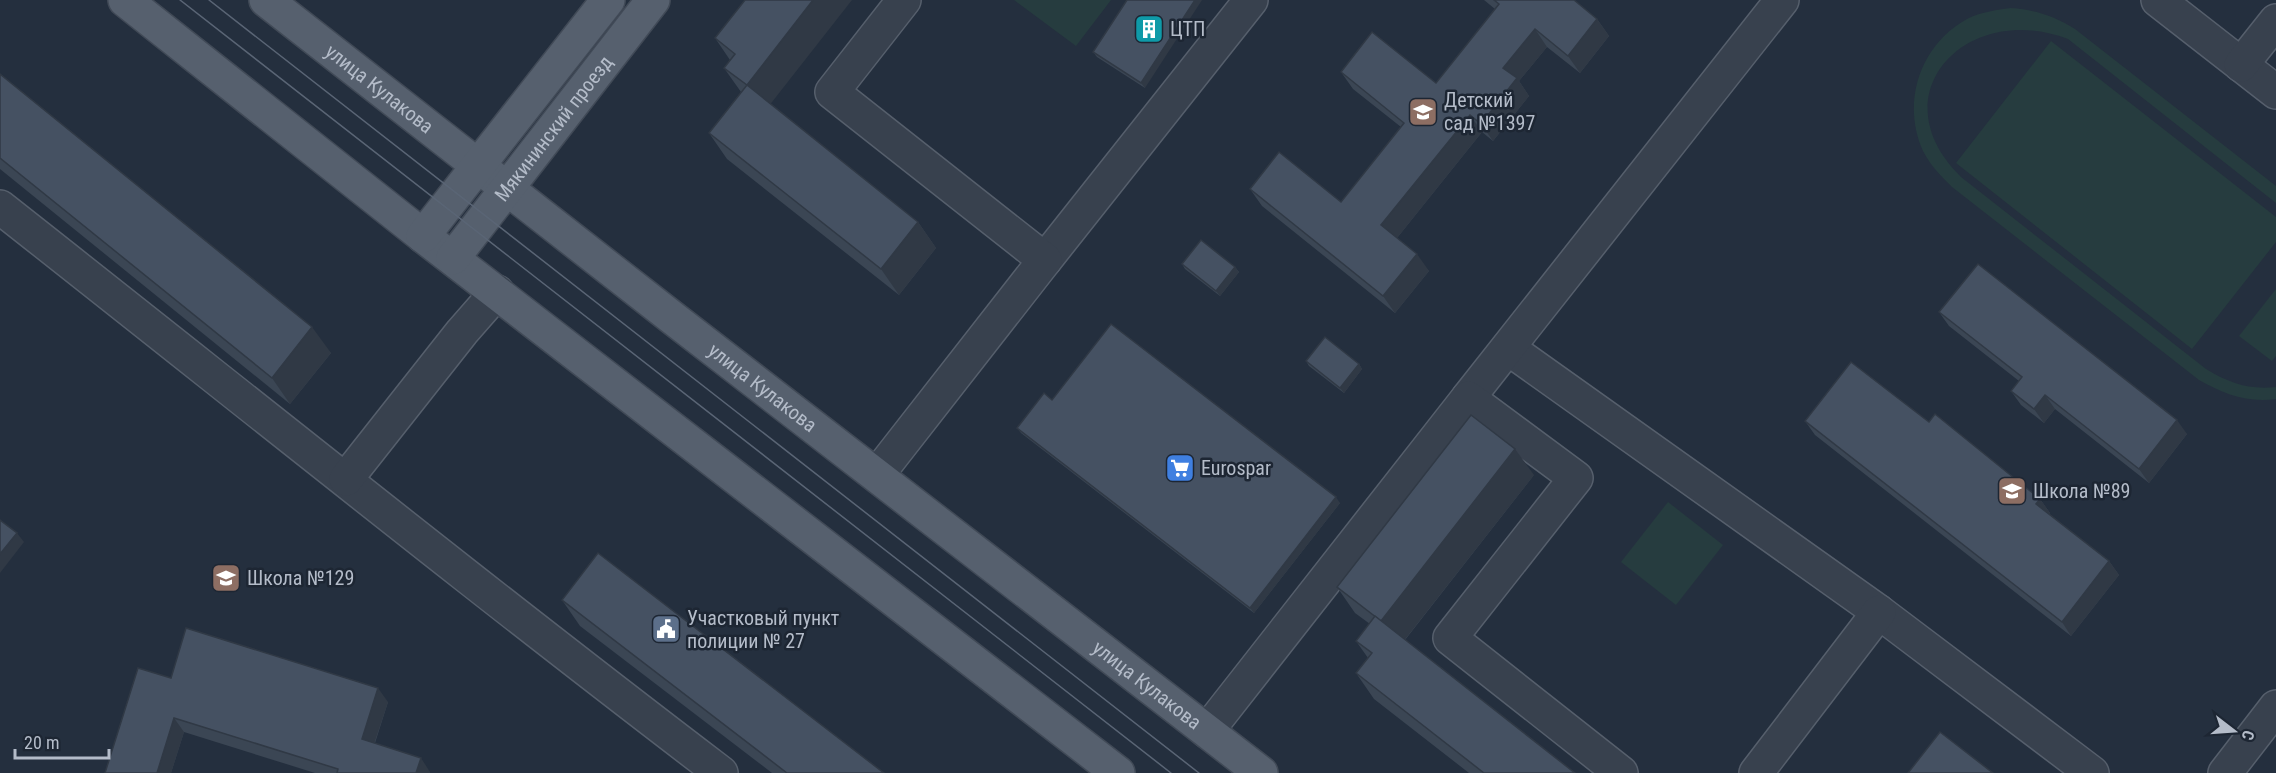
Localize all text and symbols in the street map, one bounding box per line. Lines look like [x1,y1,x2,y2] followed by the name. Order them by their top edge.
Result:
[1133,13,1165,45] building icon: ЦТП
[1170,17,1205,41] place label: ЦТП
[321,39,438,138] street label: улица Кулакова
[489,50,618,206] street label: Мякининский проезд
[1444,88,1535,135] place label: Детский сад №1397
[1407,96,1439,128] school or university icon: Детский сад №1397
[704,338,822,437] street label: улица Кулакова
[1164,452,1196,484] supermarket icon: Eurospar
[1201,456,1271,480] place label: Eurospar
[1996,475,2028,507] school or university icon: Школа №89
[2033,479,2130,503] place label: Школа №89
[210,562,242,594] school or university icon: Школа №129
[247,566,354,590] place label: Школа №129
[687,606,839,653] place label: Участковый пункт полиции № 27
[650,613,682,645] public building icon: Участковый пункт полиции № 27
[1088,635,1206,734] street label: улица Кулакова
[2204,701,2264,761] north arrow
[15,722,110,760] scale bar
[2237,728,2258,742] text: С
[24,732,59,753] text: 20 m

